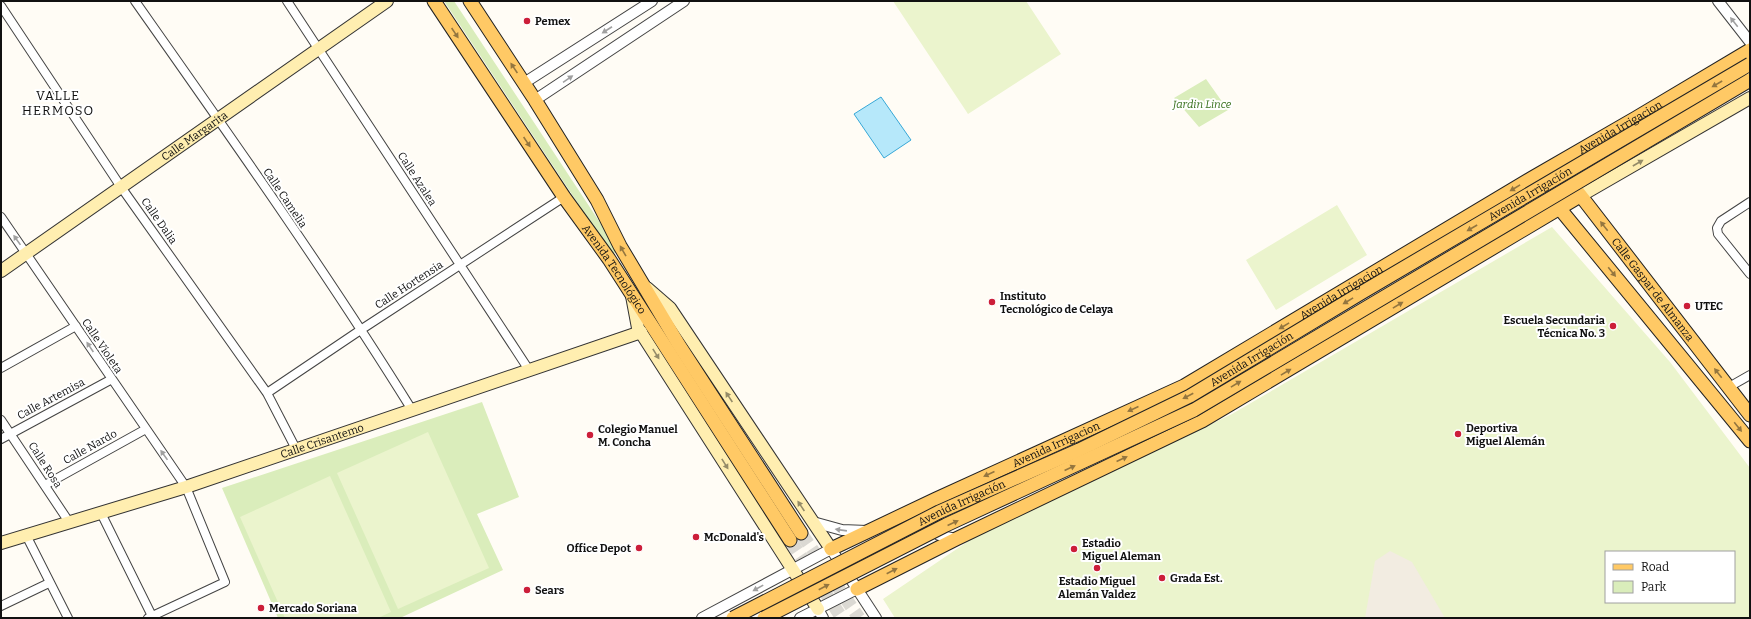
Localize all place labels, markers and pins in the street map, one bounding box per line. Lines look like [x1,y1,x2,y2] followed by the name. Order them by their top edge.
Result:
[535,15,571,28] place label: Pemex
[522,16,532,26] marker: Pemex
[1000,290,1114,316] place label: Instituto Tecnológico de Celaya
[987,297,997,307] marker: Instituto Tecnológico de Celaya
[1695,300,1723,313] place label: UTEC
[1682,301,1692,311] marker: UTEC
[1503,314,1606,340] place label: Escuela Secundaria Técnica No. 3
[1608,321,1618,331] marker: Escuela Secundaria Técnica No. 3
[1466,422,1545,448] place label: Deportiva Miguel Alemán
[598,423,678,449] place label: Colegio Manuel M. Concha
[1453,429,1463,439] marker: Deportiva Miguel Alemán
[585,430,595,440] marker: Colegio Manuel M. Concha
[704,531,765,544] place label: McDonald's
[691,532,701,542] marker: McDonald's
[1082,537,1161,563] place label: Estadio Miguel Aleman
[567,542,632,555] place label: Office Depot
[634,543,644,553] marker: Office Depot
[1069,544,1079,554] marker: Estadio Miguel Aleman
[1092,563,1102,573] marker: Estadio Miguel Alemán Valdez
[1170,572,1223,585] place label: Grada Est.
[1157,573,1167,583] marker: Grada Est.
[1058,575,1136,601] place label: Estadio Miguel Alemán Valdez
[535,584,565,597] place label: Sears
[522,585,532,595] marker: Sears
[269,602,358,615] place label: Mercado Soriana
[256,603,266,613] marker: Mercado Soriana

